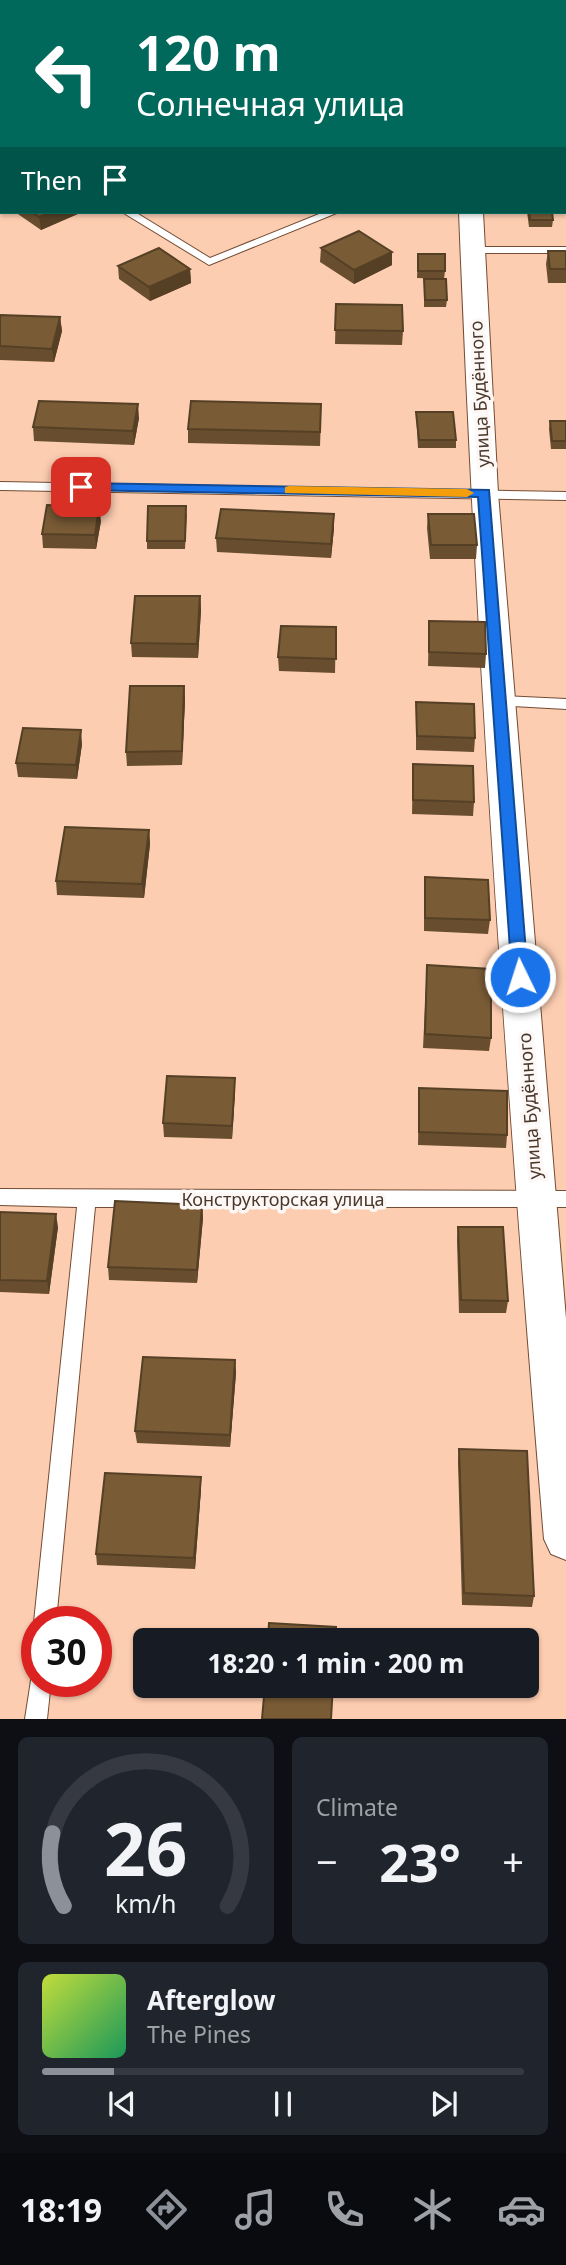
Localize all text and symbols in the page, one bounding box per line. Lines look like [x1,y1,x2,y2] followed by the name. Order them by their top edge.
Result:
[136,19,281,85] text: 120 m
[21,28,112,119] icon: left
[136,82,405,125] text: Солнечная улица
[96,161,134,199] icon: arrive
[21,162,82,198] text: Then
[463,320,495,468] street label: улица Будённого
[51,457,111,517] pin
[62,468,100,506] icon: arrive
[483,940,557,1014] position arrow
[512,1032,546,1180] street label: улица Будённого
[181,1187,385,1211] street label: Конструкторская улица
[21,1606,112,1697] speed limit sign: 30
[208,1645,464,1681] text: 18:20 · 1 min · 200 m
[316,1791,398,1823] text: Climate
[104,1799,188,1898] text: 26
[379,1826,461,1897] text: 23°
[316,1835,338,1887] text: −
[502,1835,524,1887] text: +
[115,1886,177,1920] text: km/h
[147,1982,275,2018] text: Afterglow
[147,2018,251,2050] text: The Pines
[103,2085,141,2123] icon: previous
[264,2085,302,2123] icon: pause
[425,2085,463,2123] icon: next
[142,2185,191,2234] icon: directions
[231,2185,280,2234] icon: music
[320,2185,369,2234] icon: phone
[408,2185,457,2234] icon: climate
[497,2185,546,2234] icon: car
[20,2188,102,2231] text: 18:19

